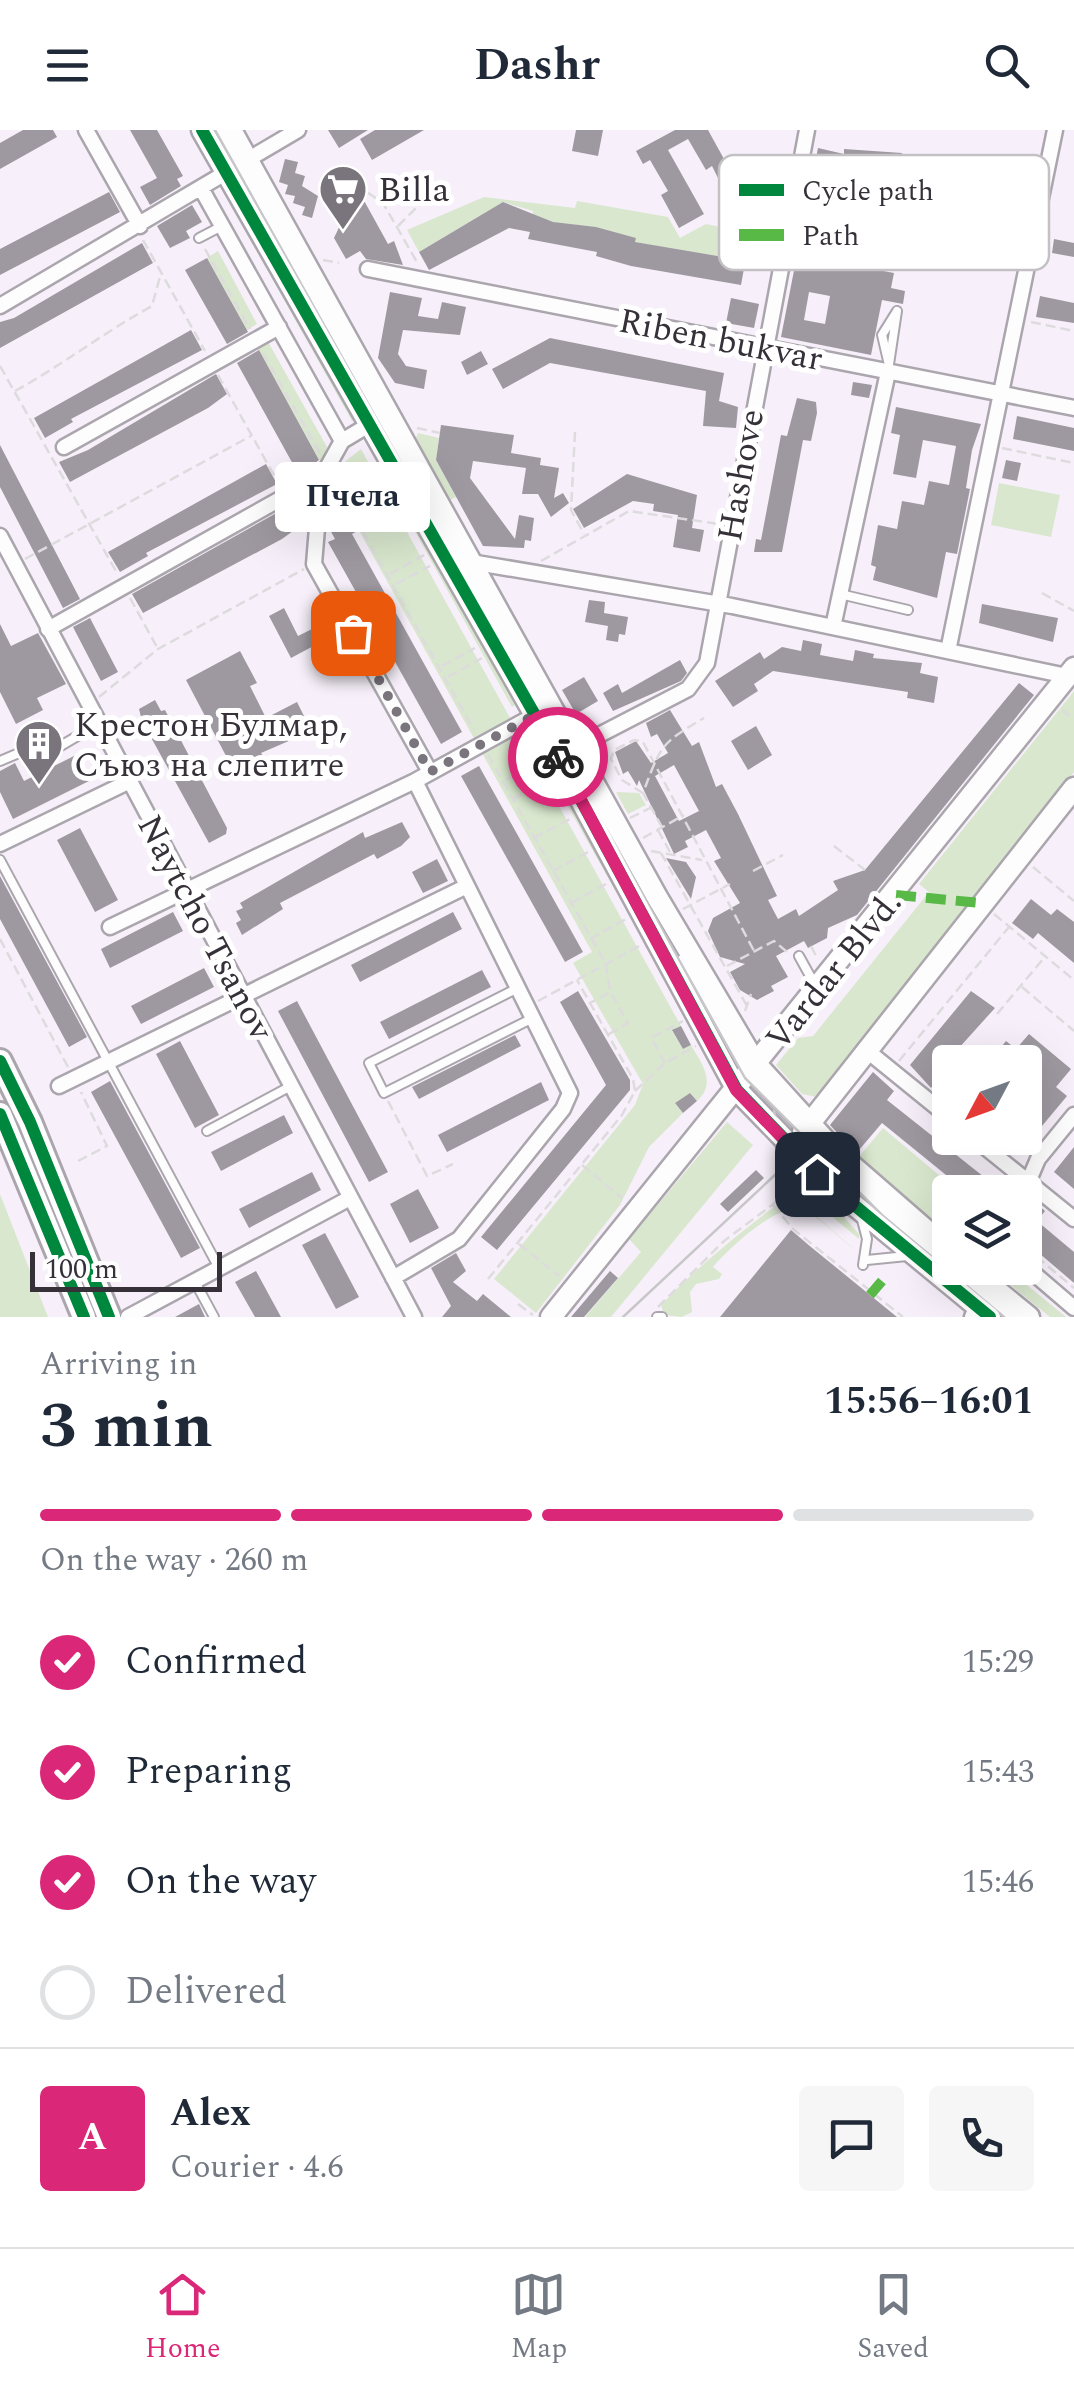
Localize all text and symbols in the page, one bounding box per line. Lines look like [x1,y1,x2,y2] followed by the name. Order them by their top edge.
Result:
[474,31,600,100] text: Dashr
[40,38,95,93] icon: menu
[979,38,1034,93] icon: search
[719,155,1049,270] legend
[317,163,369,231] supermarket icon: Billa
[378,164,450,217] place label: Billa
[802,170,934,213] text: Cycle path
[802,215,859,258] text: Path
[614,295,827,386] street label: Riben bukvar
[704,405,779,546] street label: Hashove
[276,463,430,533] callout: Пчела
[305,472,400,521] text: Пчела
[311,591,396,676] pin
[326,606,381,661] icon: bag
[74,699,348,792] place label: Крестон Булмар, Съюз на слепите
[508,707,608,807] courier
[13,718,65,786] building icon: Крестон Булмар, Съюз на слепите
[531,730,586,785] icon: bike
[123,805,287,1051] street label: Naytcho Tsanov
[753,879,915,1062] street label: Vardar Blvd.
[932,1045,1042,1155] north arrow
[932,1045,1042,1285] map controls
[775,1132,860,1217] pin
[790,1147,845,1202] icon: home
[932,1175,1042,1285] button: layers
[30,1247,222,1292] scale bar
[45,1248,118,1291] text: 100 m
[40,1340,197,1389] text: Arriving in
[824,1373,1034,1431] text: 15:56–16:01
[40,1377,213,1476] text: 3 min
[40,1536,308,1585] text: On the way · 260 m
[125,1633,307,1691] text: Confirmed
[40,1635,95,1690] icon: check
[962,1638,1034,1687] text: 15:29
[125,1743,292,1801] text: Preparing
[40,1745,95,1800] icon: check
[962,1748,1034,1797] text: 15:43
[125,1853,316,1911] text: On the way
[40,1855,95,1910] icon: check
[962,1858,1034,1907] text: 15:46
[125,1963,287,2021] text: Delivered
[170,2085,251,2143] text: Alex
[799,2086,904,2191] button: chat
[929,2086,1034,2191] button: phone
[78,2109,107,2167] text: A
[170,2143,343,2192] text: Courier · 4.6
[145,2267,221,2370] tab: Home
[511,2267,567,2370] tab: Map
[857,2267,929,2370] tab: Saved

